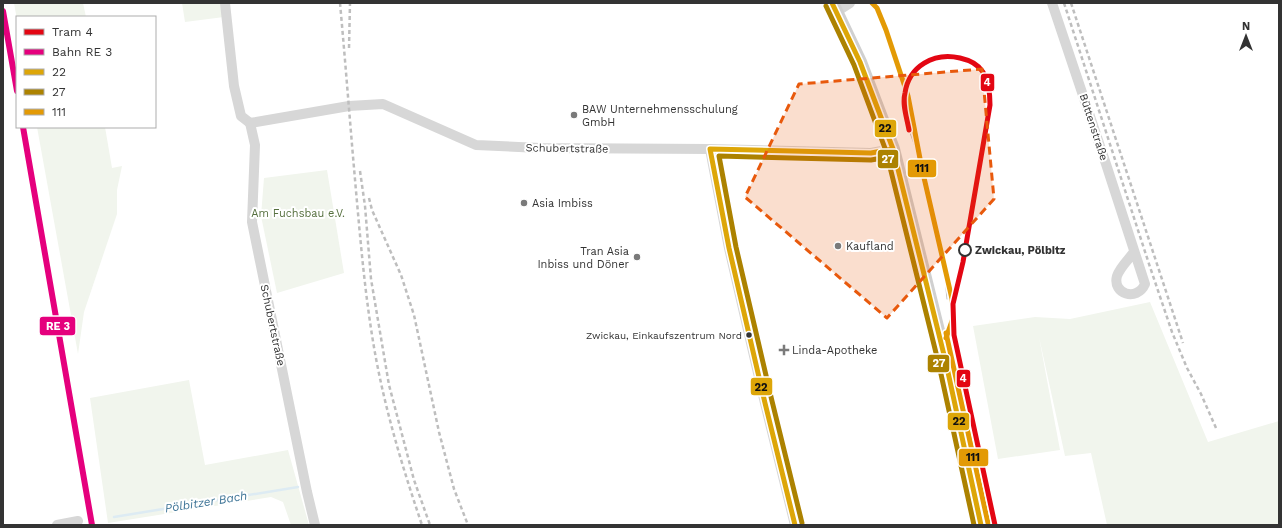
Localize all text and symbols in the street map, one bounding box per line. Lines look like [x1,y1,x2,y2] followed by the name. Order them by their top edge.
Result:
[16,16,156,128] legend
[1226,16,1266,56] north arrow
[1242,20,1250,33] text: N
[52,25,93,39] text: Tram 4
[52,45,112,59] text: Bahn RE 3
[52,65,66,79] text: 22
[980,73,995,92] line badge: 4
[983,76,991,89] text: 4
[52,85,66,99] text: 27
[1077,92,1110,162] street label: Büttenstraße
[582,103,738,129] place label: BAW Unternehmensschulung GmbH
[52,105,66,119] text: 111
[569,110,579,120] marker: BAW Unternehmensschulung GmbH
[874,119,897,138] line badge: 22
[878,122,892,135] text: 22
[525,141,609,156] street label: Schubertstraße
[877,149,899,169] line badge: 27
[881,153,895,166] text: 27
[907,159,937,178] line badge: 111
[915,162,929,175] text: 111
[532,197,593,210] place label: Asia Imbiss
[519,198,529,208] marker: Asia Imbiss
[251,207,345,220] park label: Am Fuchsbau e.V.
[846,240,894,253] place label: Kaufland
[833,241,843,251] marker: Kaufland
[958,243,972,257] marker: Zwickau, Pölbitz
[975,244,1066,257] place label: Zwickau, Pölbitz
[537,245,629,271] place label: Tran Asia Inbiss und Döner
[632,252,642,262] marker: Tran Asia Inbiss und Döner
[258,283,287,367] street label: Schubertstraße
[39,316,76,336] line badge: RE 3
[46,320,71,333] text: RE 3
[586,330,742,341] place label: Zwickau, Einkaufszentrum Nord
[744,330,754,340] marker: Zwickau, Einkaufszentrum Nord
[792,344,877,357] place label: Linda-Apotheke
[779,345,789,355] marker: Linda-Apotheke
[927,354,950,373] line badge: 27
[932,357,946,370] text: 27
[956,369,971,388] line badge: 4
[959,372,967,385] text: 4
[750,377,773,396] line badge: 22
[754,381,768,394] text: 22
[947,412,970,431] line badge: 22
[952,415,966,428] text: 22
[958,448,989,467] line badge: 111
[966,451,980,464] text: 111
[164,489,248,515] water label: Pölbitzer Bach

